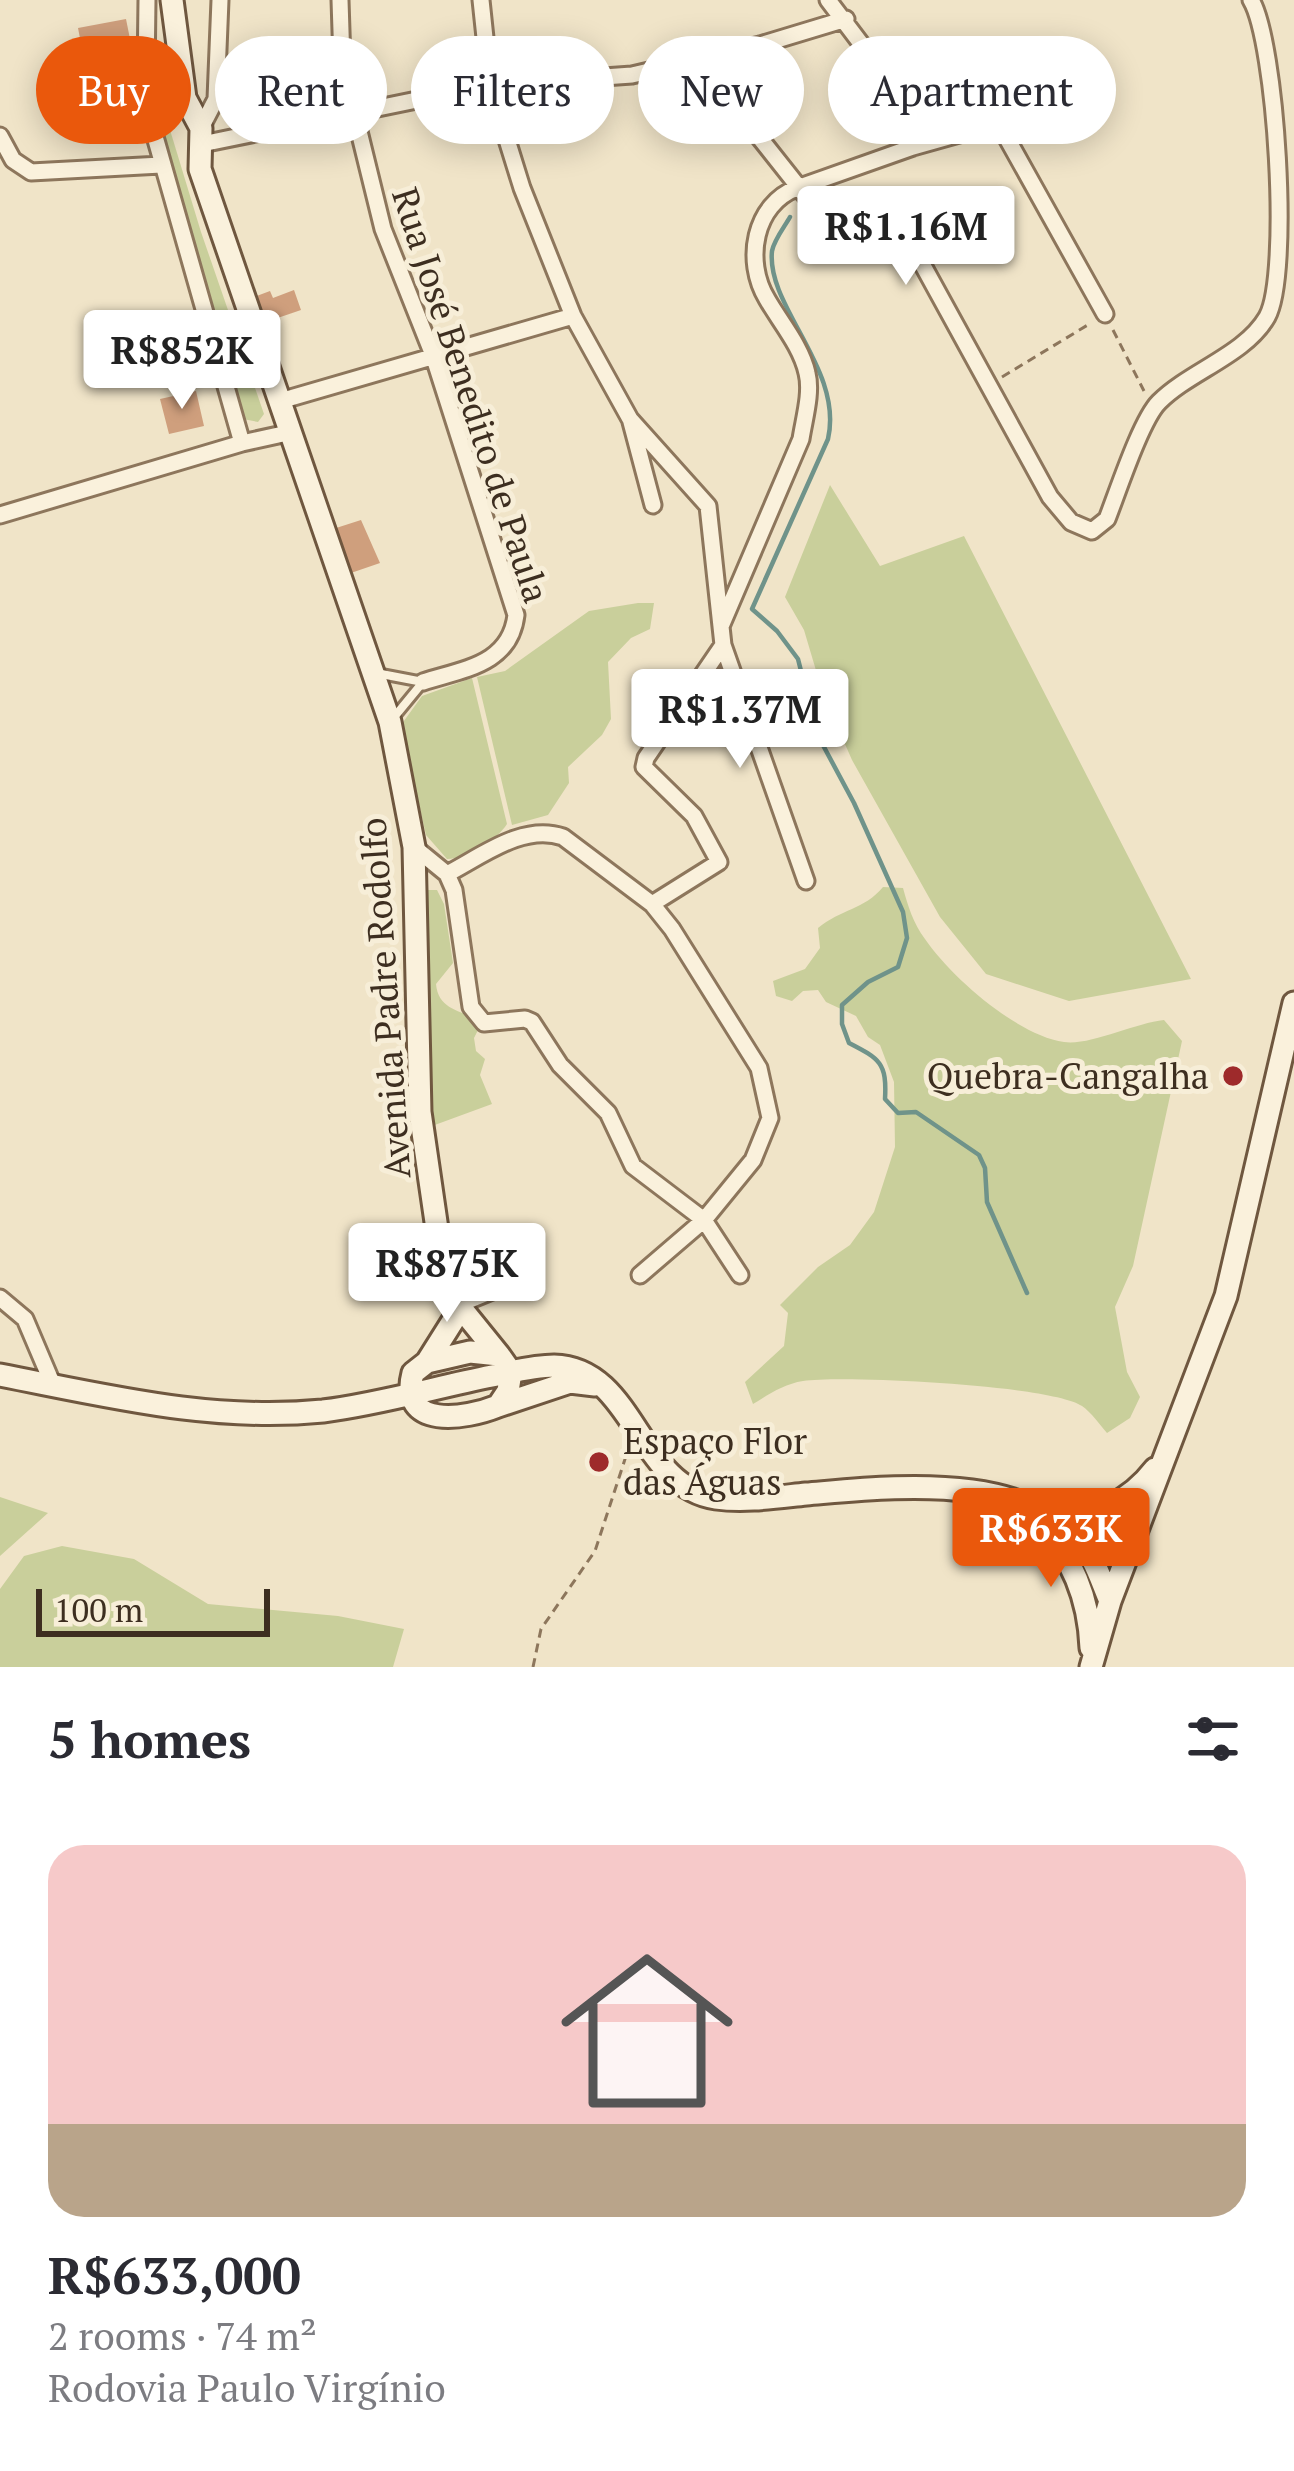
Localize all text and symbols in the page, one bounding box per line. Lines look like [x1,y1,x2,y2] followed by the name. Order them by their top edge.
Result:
[36,36,191,144] chip: Buy
[215,36,387,144] chip: Rent
[411,36,614,144] chip: Filters
[638,36,804,144] chip: New
[828,36,1116,144] chip: Apartment
[382,181,561,608] street label: Rua José Benedito de Paula
[795,186,1017,288] pin: R$1.16M
[824,199,988,251] text: R$1.16M
[84,310,280,412] pin: R$852K
[110,323,254,375] text: R$852K
[629,669,851,771] pin: R$1.37M
[658,682,822,734] text: R$1.37M
[348,816,421,1180] street label: Avenida Padre Rodolfo
[927,1052,1209,1099] place label: Quebra-Cangalha
[1220,1063,1246,1089] marker: Quebra-Cangalha
[349,1223,545,1325] pin: R$875K
[375,1236,519,1288] text: R$875K
[623,1417,807,1505] place label: Espaço Flor das Águas
[586,1449,612,1475] marker: Espaço Flor das Águas
[953,1488,1149,1590] pin: R$633K
[979,1501,1123,1553] text: R$633K
[36,1583,270,1636] scale bar
[54,1588,143,1631] text: 100 m
[48,1705,251,1773] text: 5 homes
[1180,1706,1246,1772] icon: filters
[539,1923,755,2139] icon: home
[48,2241,301,2309] text: R$633,000
[48,2309,317,2361] text: 2 rooms · 74 m²
[48,2361,446,2413] text: Rodovia Paulo Virgínio

